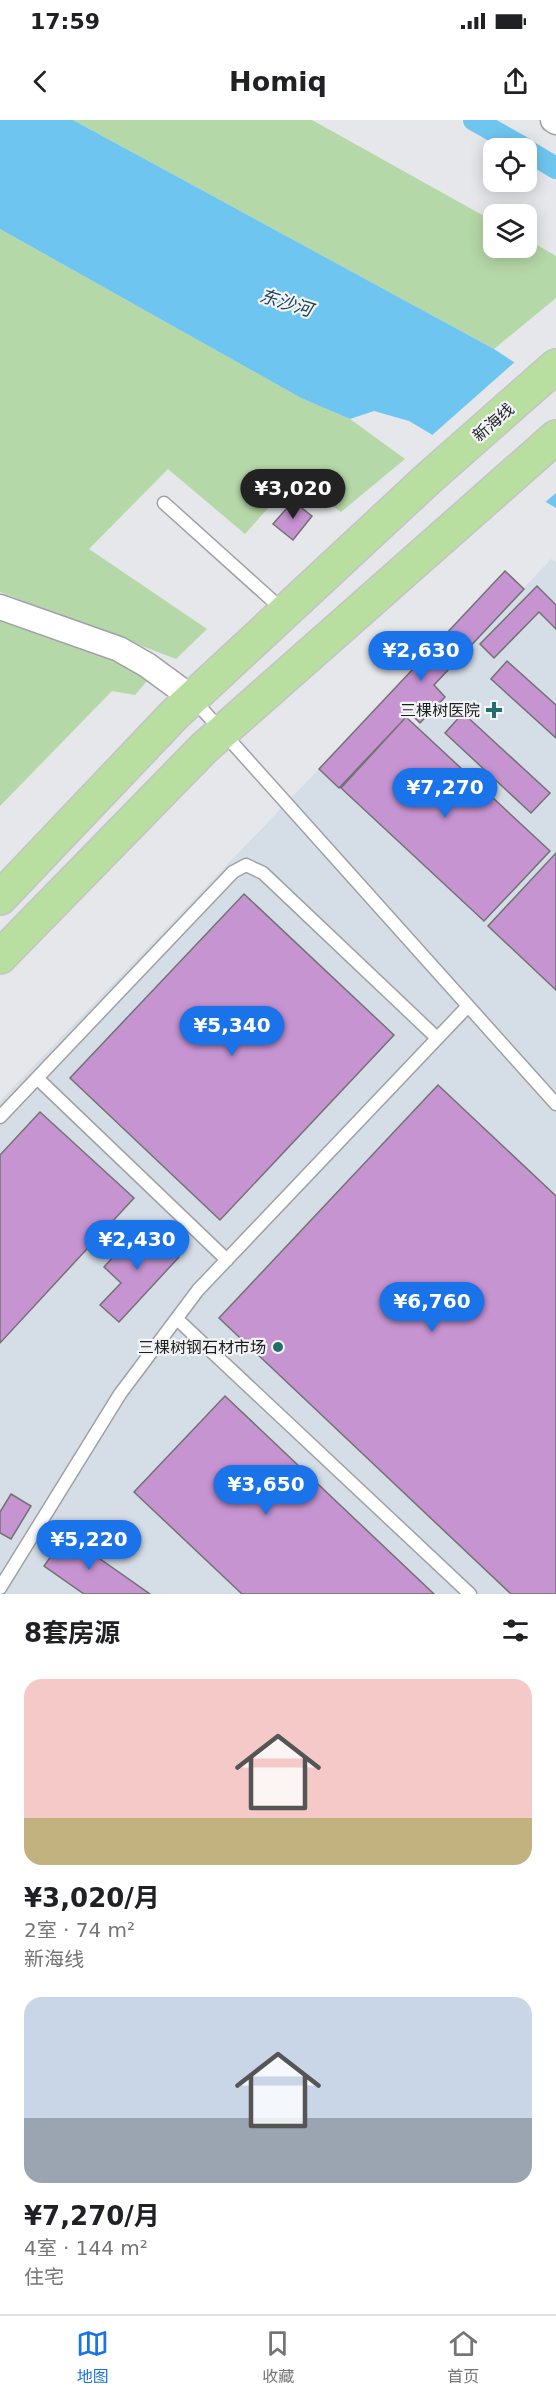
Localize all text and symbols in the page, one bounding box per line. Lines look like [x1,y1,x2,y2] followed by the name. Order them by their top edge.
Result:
[30,9,100,34] text: 17:59
[24,65,57,98] icon: back
[499,65,532,98] icon: share
[229,66,327,97] text: Homiq
[483,138,537,258] map controls
[483,138,537,192] button: locate
[483,204,537,258] button: layers
[257,285,318,321] water label: 东沙河
[469,399,518,445] street label: 新海线
[244,469,342,520] pin: ¥3,020
[254,476,332,500] text: ¥3,020
[372,631,470,682] pin: ¥2,630
[382,638,460,662] text: ¥2,630
[400,701,480,720] place label: 三棵树医院
[485,701,503,719] marker: 三棵树医院
[396,768,494,819] pin: ¥7,270
[406,775,484,799] text: ¥7,270
[183,1006,281,1057] pin: ¥5,340
[193,1013,271,1037] text: ¥5,340
[88,1220,186,1271] pin: ¥2,430
[98,1227,176,1251] text: ¥2,430
[383,1282,481,1333] pin: ¥6,760
[393,1289,471,1313] text: ¥6,760
[138,1338,266,1357] place label: 三棵树钢石材市场
[271,1340,285,1354] marker: 三棵树钢石材市场
[217,1465,315,1516] pin: ¥3,650
[227,1472,305,1496] text: ¥3,650
[40,1520,138,1571] pin: ¥5,220
[50,1527,128,1551] text: ¥5,220
[499,1614,532,1647] icon: filters
[24,1618,120,1648] text: 8套房源
[224,1718,332,1826] icon: home
[24,1883,160,1913] text: ¥3,020/月
[24,1918,135,1942] text: 2室 · 74 m²
[24,1947,84,1971] text: 新海线
[224,2036,332,2144] icon: home
[24,2201,160,2231] text: ¥7,270/月
[24,2236,148,2260] text: 4室 · 144 m²
[24,2265,64,2289] text: 住宅
[76,2327,109,2387] tab: 地图
[261,2327,294,2387] tab: 收藏
[447,2327,480,2387] tab: 首页

